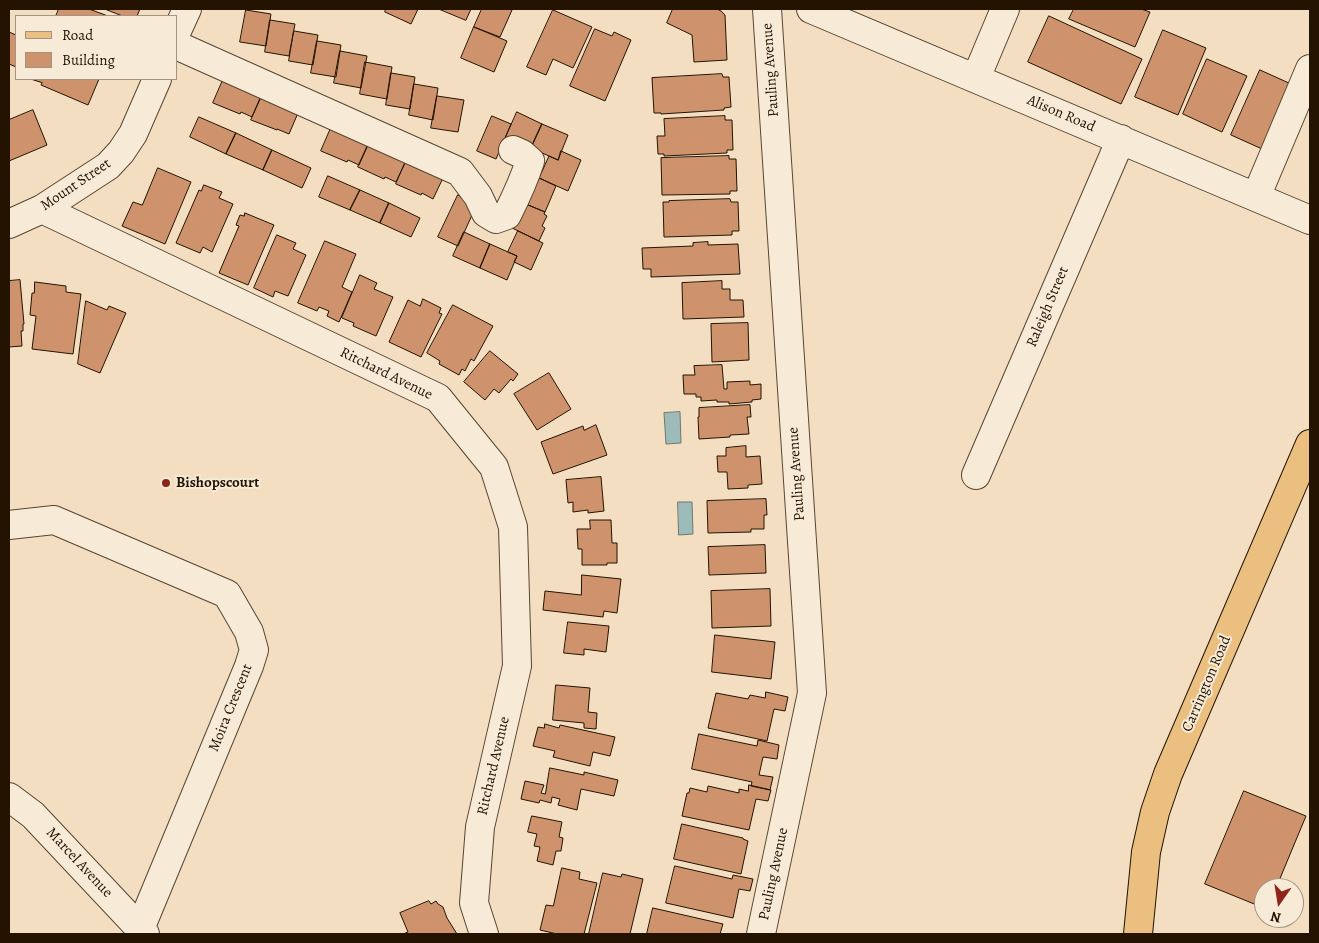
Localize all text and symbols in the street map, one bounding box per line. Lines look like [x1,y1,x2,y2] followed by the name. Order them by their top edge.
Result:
[15,15,178,80] legend
[759,22,783,118] street label: Pauling Avenue
[62,25,93,45] text: Road
[62,50,115,70] text: Building
[1024,92,1098,136] street label: Alison Road
[37,155,115,215] street label: Mount Street
[1023,264,1073,350] street label: Raleigh Street
[337,344,435,404] street label: Ritchard Avenue
[785,426,809,522] street label: Pauling Avenue
[176,474,259,492] place label: Bishopscourt
[160,477,172,489] marker: Bishopscourt
[1179,633,1235,735] street label: Carrington Road
[205,661,257,755] street label: Moira Crescent
[474,715,514,817] street label: Ritchard Avenue
[42,824,116,902] street label: Marcel Avenue
[755,826,793,922] street label: Pauling Avenue
[1254,878,1304,928] north arrow
[1269,907,1283,928] text: N

